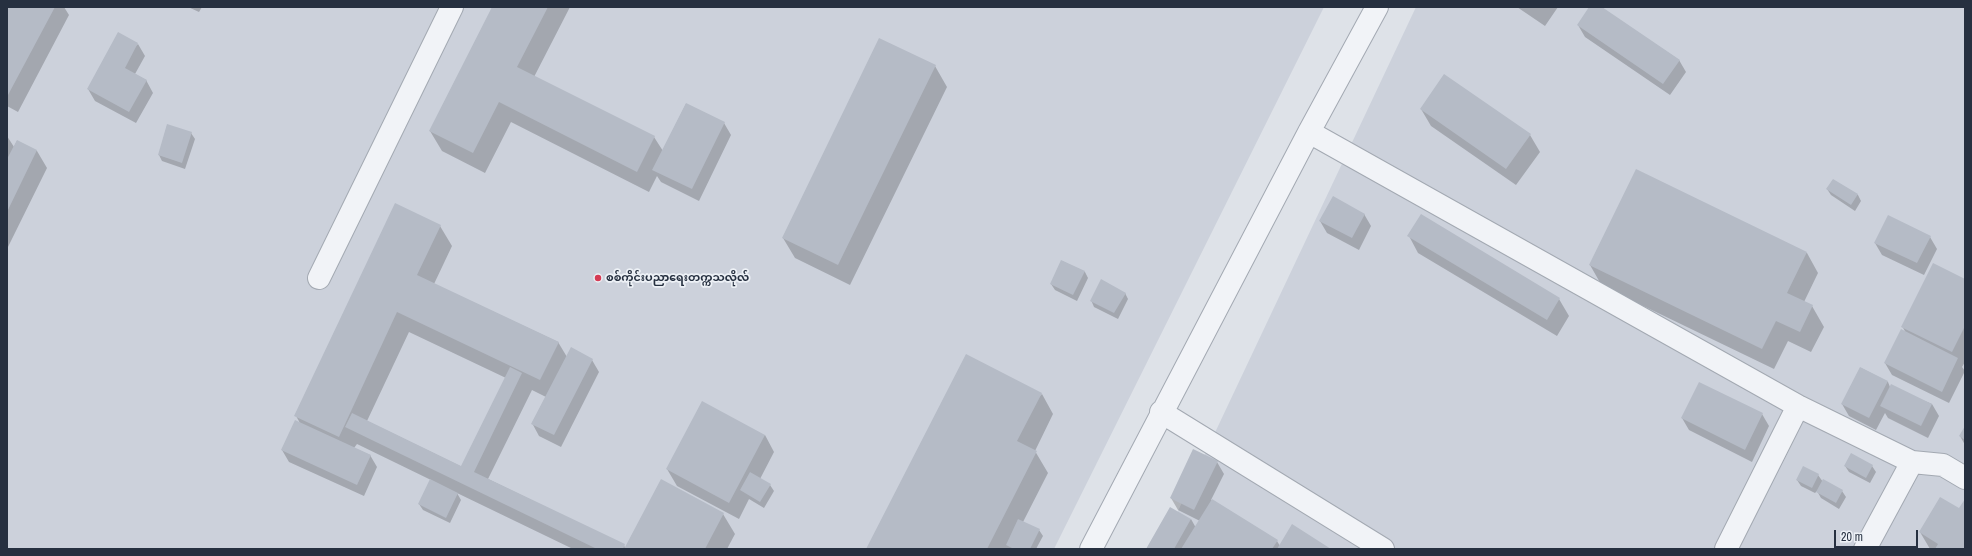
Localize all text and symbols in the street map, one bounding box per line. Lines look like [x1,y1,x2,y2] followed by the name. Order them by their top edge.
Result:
[606,271,749,285] place label: စစ်ကိုင်းပညာရေးတက္ကသလိုလ်
[593,273,603,283] marker: စစ်ကိုင်းပညာရေးတက္ကသလိုလ်
[1836,522,1920,548] scale bar
[1841,529,1863,545] text: 20 m

